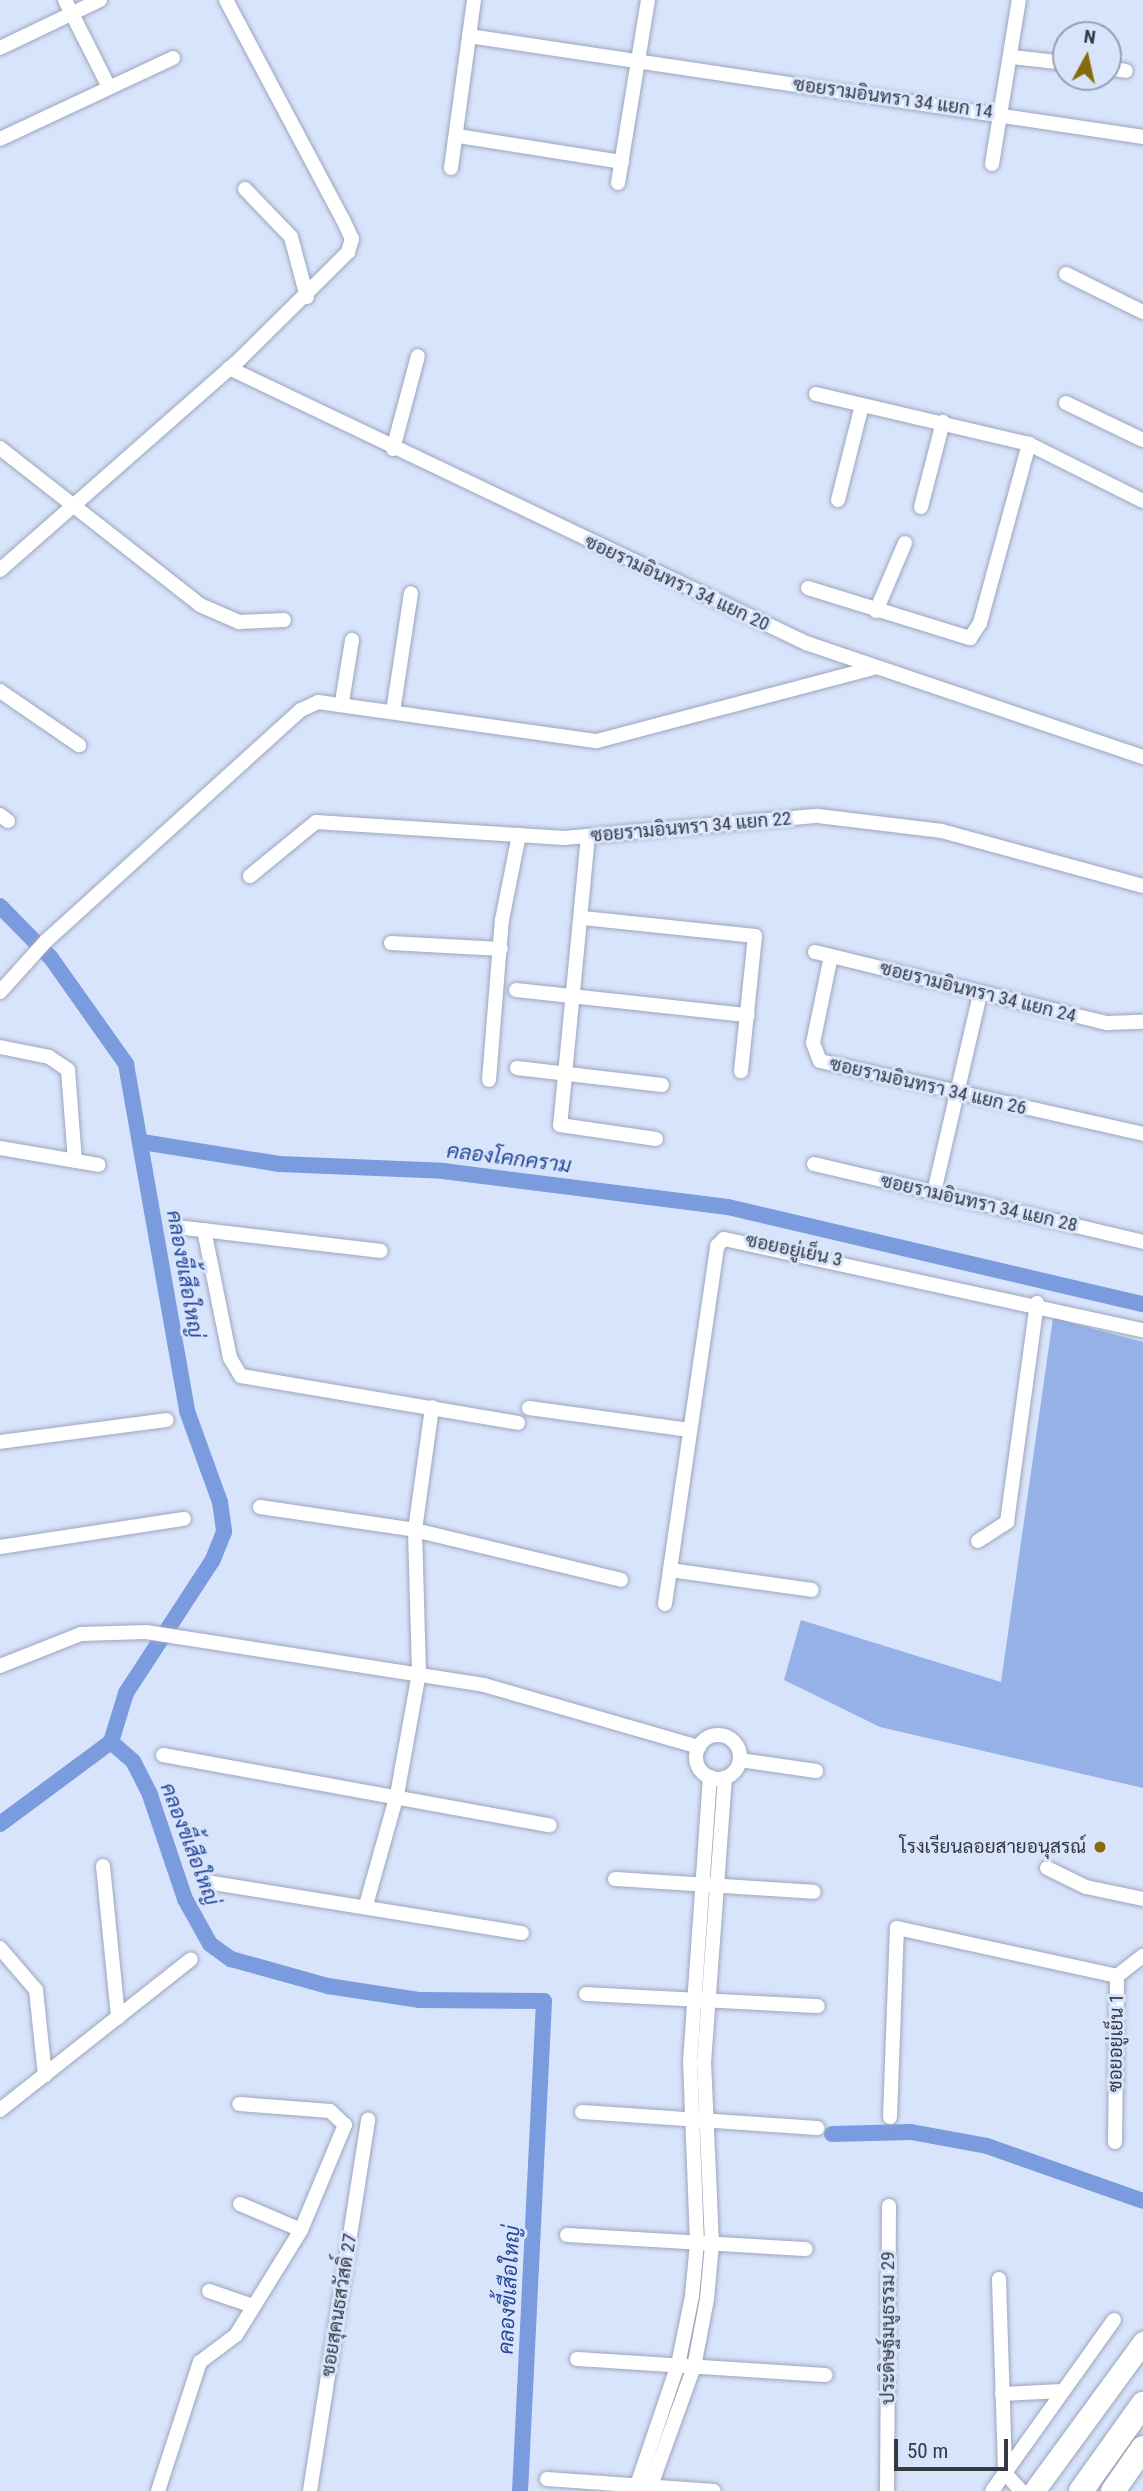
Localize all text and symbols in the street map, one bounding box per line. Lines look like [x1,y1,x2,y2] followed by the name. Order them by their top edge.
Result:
[1052,21,1122,91] north arrow
[1082,24,1097,49] text: N
[792,73,994,123] street label: ซอยรามอินทรา 34 แยก 14
[581,530,773,636] street label: ซอยรามอินทรา 34 แยก 20
[590,807,792,847] street label: ซอยรามอินทรา 34 แยก 22
[878,957,1078,1027] street label: ซอยรามอินทรา 34 แยก 24
[827,1052,1029,1120] street label: ซอยรามอินทรา 34 แยก 26
[445,1138,573,1178] water label: คลองโคกคราม
[878,1169,1080,1237] street label: ซอยรามอินทรา 34 แยก 28
[161,1208,209,1340] water label: คลองขี้เสือใหญ่
[744,1229,844,1271] street label: ซอยอยู่เย็น 3
[155,1779,225,1909] water label: คลองขี้เสือใหญ่
[900,1836,1086,1858] place label: โรงเรียนลอยสายอนุสรณ์
[1092,1839,1108,1855] marker: โรงเรียนลอยสายอนุสรณ์
[1104,1994,1128,2092] street label: ซอยอยู่เย็น 1
[493,2225,525,2355] water label: คลองขี้เสือใหญ่
[316,2232,362,2378] street label: ซอยสุคนธสวัสดิ์ 27
[877,2251,899,2405] street label: ประดิษฐ์มนูธรรม 29
[898,2424,1012,2468] scale bar
[907,2439,948,2463] text: 50 m

